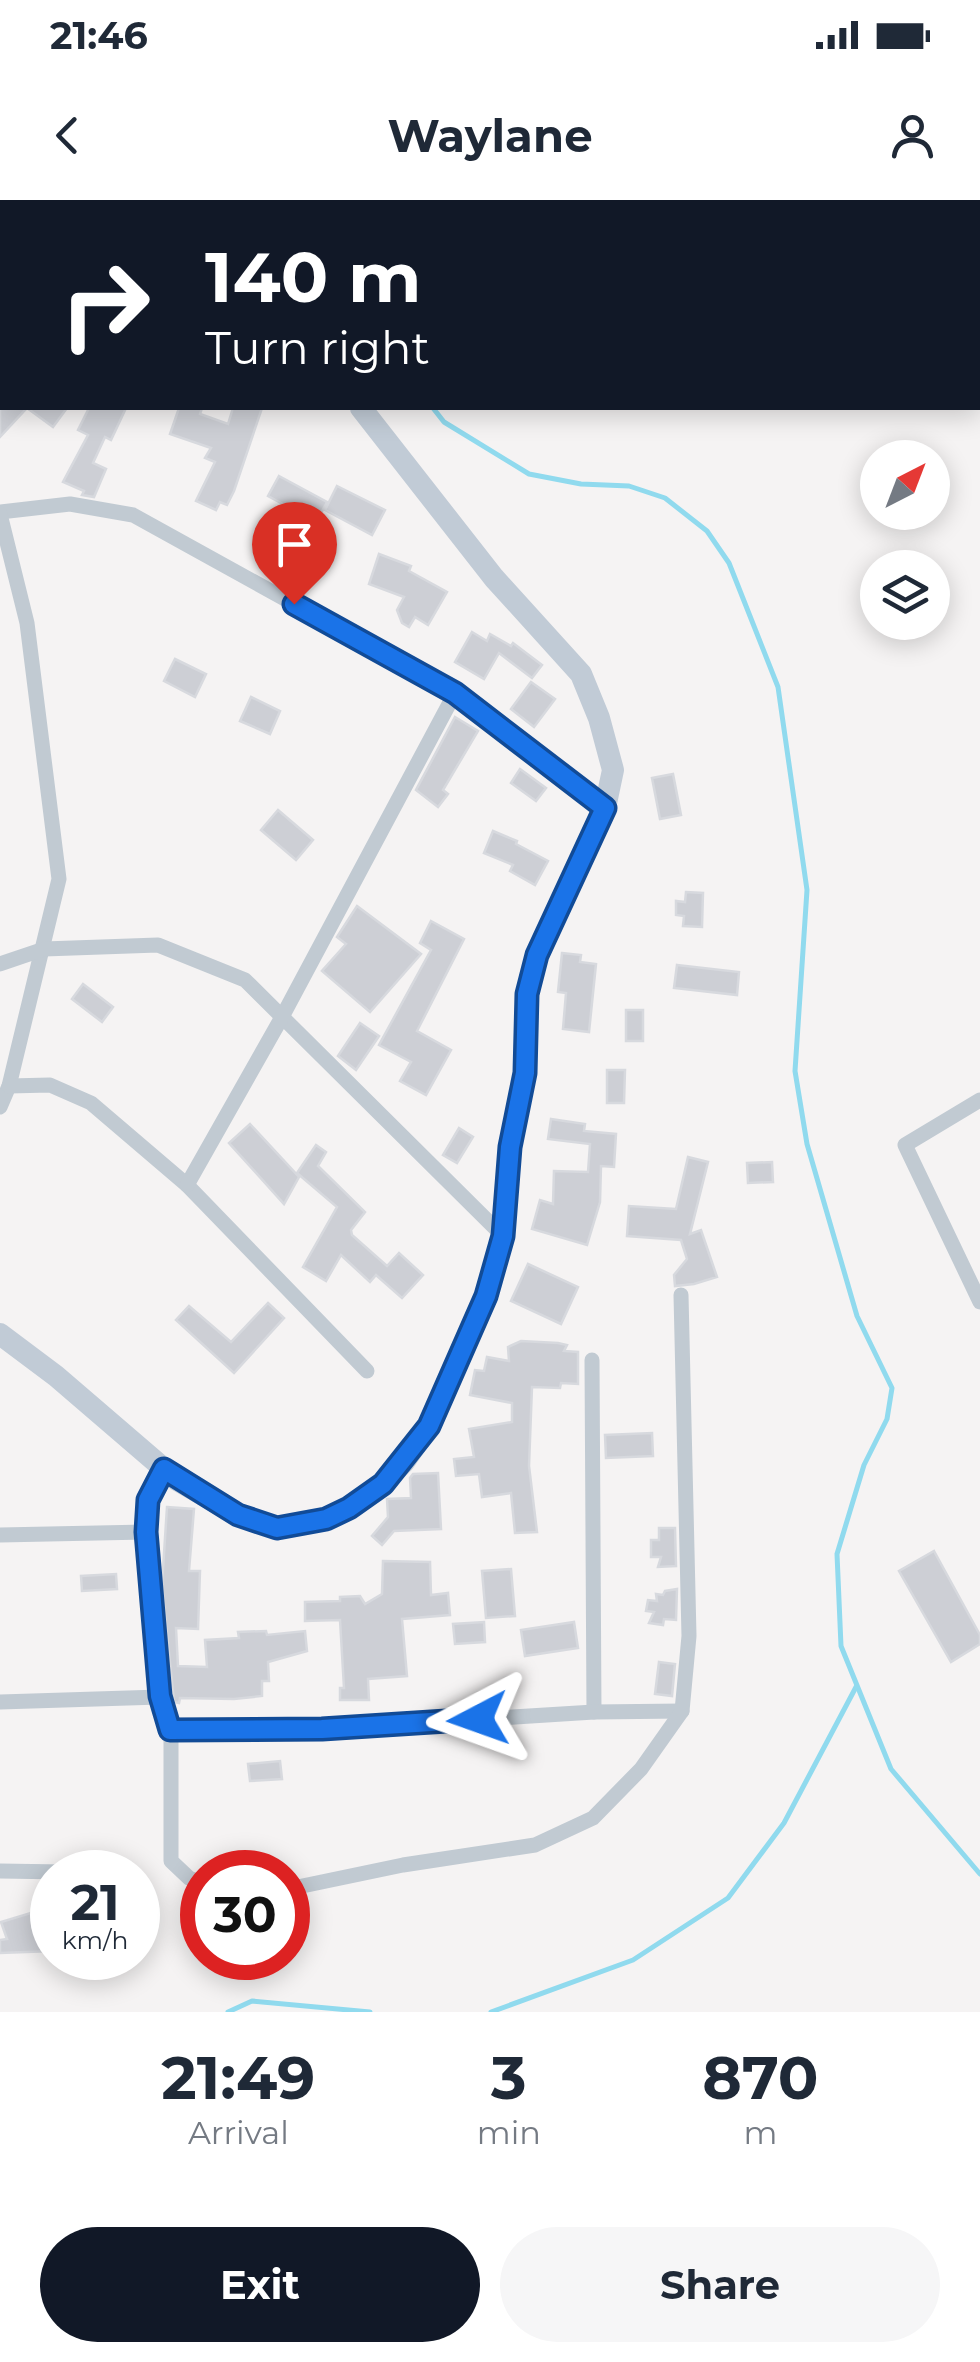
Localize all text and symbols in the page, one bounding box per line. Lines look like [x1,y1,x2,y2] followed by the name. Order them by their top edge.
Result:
[50,12,148,59] text: 21:46
[40,108,95,163] icon: back
[387,108,593,163] text: Waylane
[885,108,940,163] icon: person
[205,234,421,320] text: 140 m
[40,240,170,370] icon: right
[205,320,430,375] text: Turn right
[860,440,950,530] north arrow
[860,440,950,640] map controls
[252,502,337,605] pin
[267,517,322,572] icon: arrive
[860,550,950,640] button: layers
[426,1667,530,1771] position arrow
[180,1850,310,1980] speed limit sign: 30
[70,1872,120,1933] text: 21
[62,1925,128,1955] text: km/h
[161,2041,315,2114] text: 21:49
[491,2041,527,2114] text: 3
[702,2041,819,2114] text: 870
[188,2113,289,2152] text: Arrival
[477,2113,541,2152] text: min
[743,2113,777,2152] text: m
[40,2227,480,2342] button: Exit
[500,2227,940,2342] button: Share

